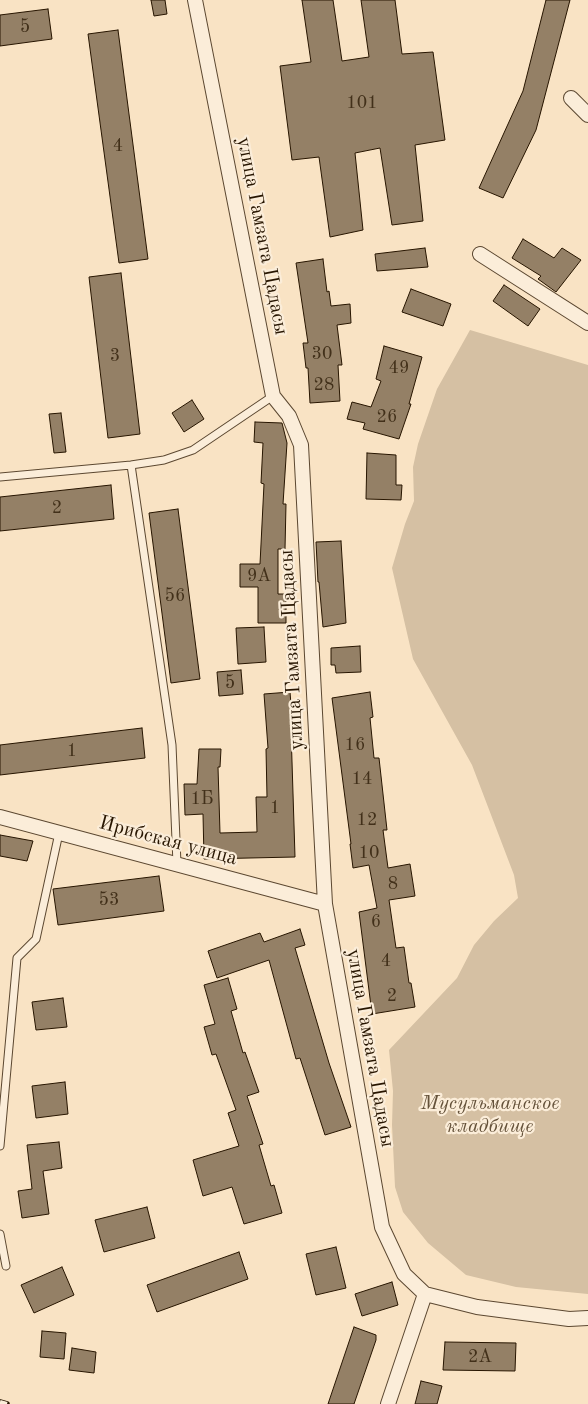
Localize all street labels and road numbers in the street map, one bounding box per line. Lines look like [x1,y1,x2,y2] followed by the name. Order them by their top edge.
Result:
[231,135,293,337] street label: улица Гамзата Цадасы
[275,549,309,751] street label: улица Гамзата Цадасы
[96,811,240,871] street label: Ирибская улица
[341,947,399,1149] street label: улица Гамзата Цадасы

